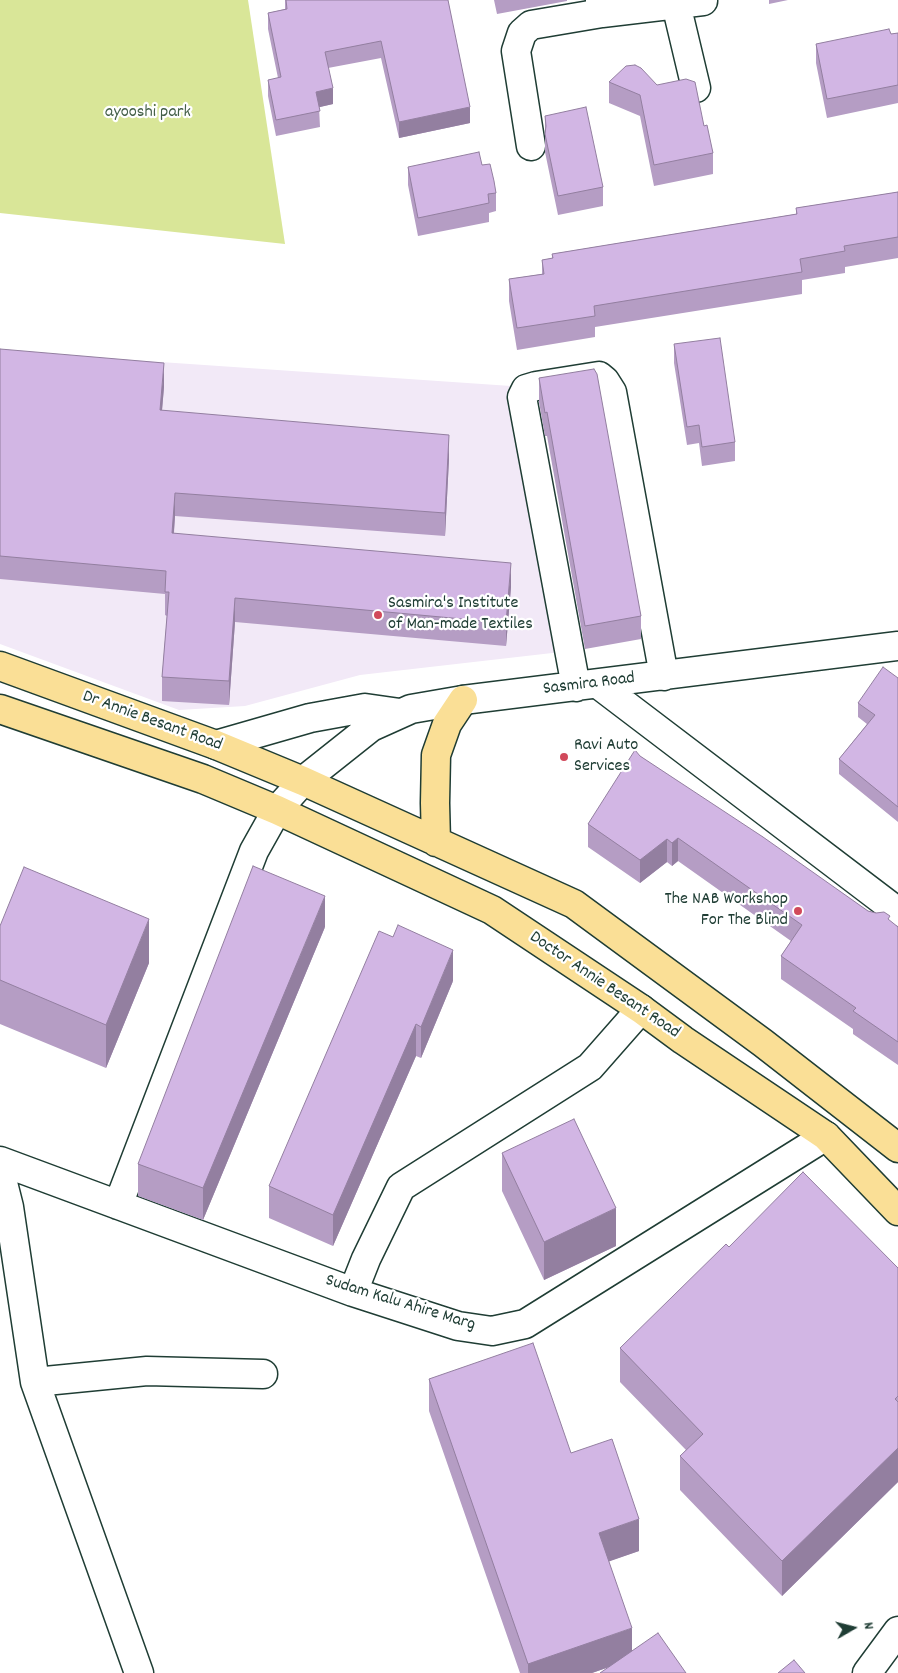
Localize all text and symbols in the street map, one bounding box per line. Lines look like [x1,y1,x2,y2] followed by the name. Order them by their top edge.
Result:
[105,103,191,125] park label: ayooshi park
[388,594,533,636] place label: Sasmira's Institute of Man-made Textiles
[372,609,384,621] marker: Sasmira's Institute of Man-made Textiles
[542,669,636,701] street label: Sasmira Road
[79,687,225,757] street label: Dr Annie Besant Road
[574,736,638,779] place label: Ravi Auto Services
[558,751,570,763] marker: Ravi Auto Services
[665,890,788,932] place label: The NAB Workshop For The Blind
[792,905,804,917] marker: The NAB Workshop For The Blind
[525,928,683,1044] street label: Doctor Annie Besant Road
[322,1271,478,1337] street label: Sudam Kalu Ahire Marg
[828,1603,878,1653] north arrow
[857,1621,878,1631] text: N

